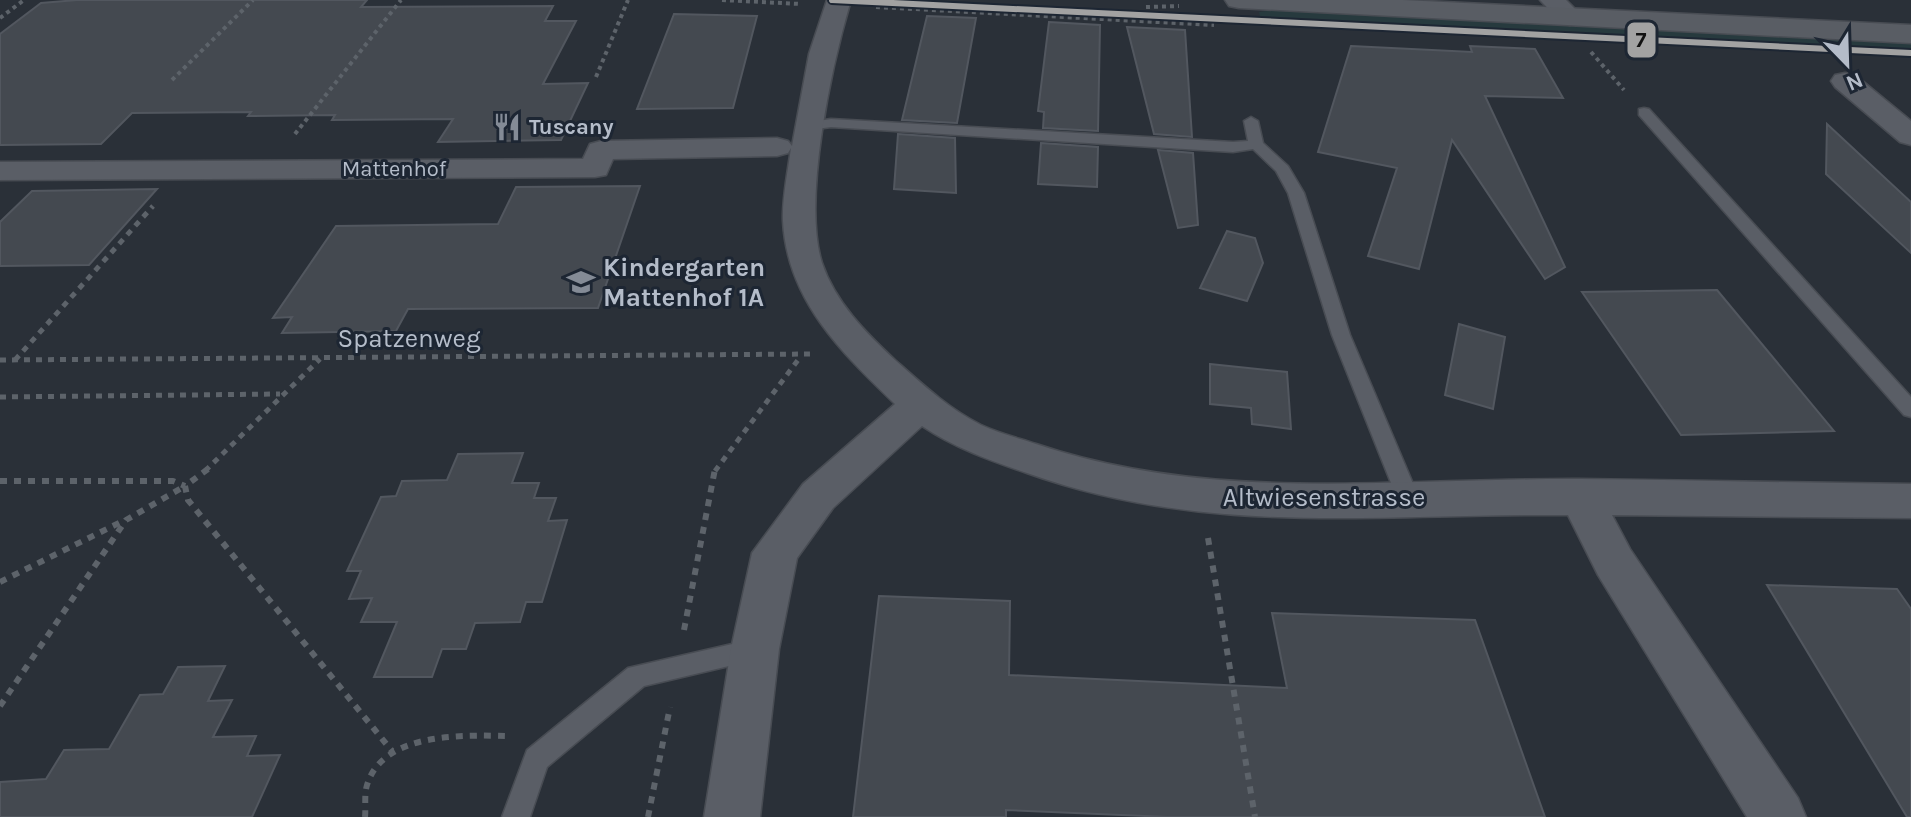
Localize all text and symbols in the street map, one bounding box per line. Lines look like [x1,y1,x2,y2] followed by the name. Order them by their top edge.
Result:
[1626,21,1657,59] line badge: 7
[1807,24,1887,104] north arrow
[1636,27,1647,53] text: 7
[1842,66,1867,97] text: N
[492,112,522,142] restaurant icon: Tuscany
[529,114,614,140] place label: Tuscany
[342,156,447,182] street label: Mattenhof
[603,252,765,313] place label: Kindergarten Mattenhof 1A
[566,267,596,297] school or university icon: Kindergarten Mattenhof 1A
[337,323,481,354] street label: Spatzenweg
[1223,482,1425,513] street label: Altwiesenstrasse

